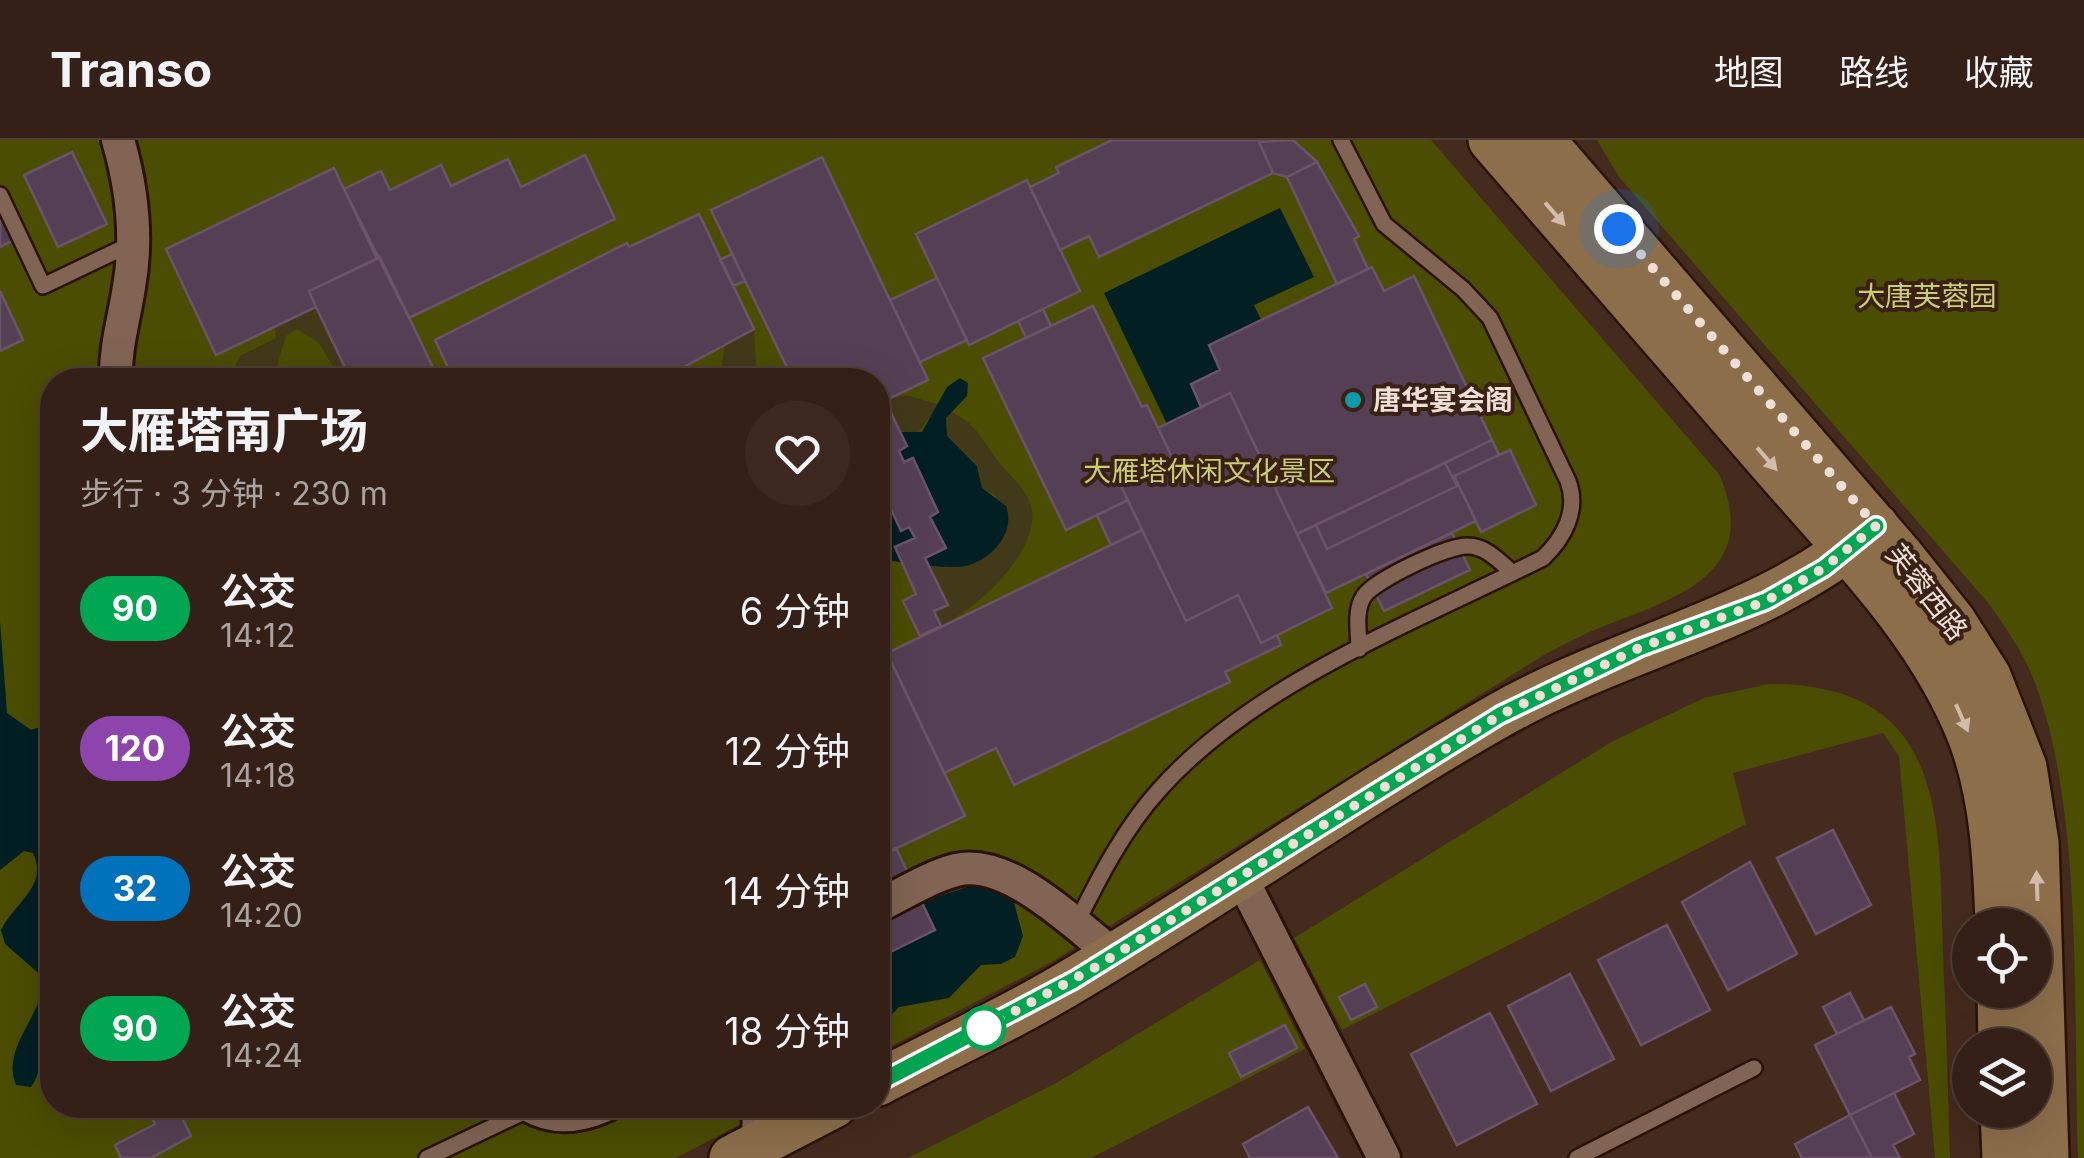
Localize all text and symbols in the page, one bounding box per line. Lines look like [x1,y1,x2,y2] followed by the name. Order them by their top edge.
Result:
[50,40,212,99] text: Transo
[1714,51,1784,93] text: 地图
[1839,51,1909,93] text: 路线
[1964,51,2034,93] text: 收藏
[1543,201,1565,226] one-way arrow
[1594,204,1644,254] your location
[1857,279,1997,313] park label: 大唐芙蓉园
[1373,383,1513,417] place label: 唐华宴会阁
[1342,389,1364,411] marker: 唐华宴会阁
[80,401,368,460] text: 大雁塔南广场
[745,401,850,506] button: heart
[1756,447,1778,472] one-way arrow
[1083,454,1335,488] park label: 大雁塔休闲文化景区
[80,474,388,513] text: 步行 · 3 分钟 · 230 m
[1879,537,1975,647] street label: 芙蓉西路
[220,568,296,614] text: 公交
[112,587,158,629] text: 90
[740,588,850,634] text: 6 分钟
[220,616,295,655] text: 14:12
[1954,703,1970,733] one-way arrow
[220,708,296,754] text: 公交
[105,727,165,769] text: 120
[725,728,850,774] text: 12 分钟
[220,756,296,795] text: 14:18
[220,848,296,894] text: 公交
[113,867,157,909] text: 32
[723,868,850,914] text: 14 分钟
[2029,869,2045,901] one-way arrow
[220,896,303,935] text: 14:20
[1952,908,2052,1128] map controls
[1952,908,2052,1008] button: locate
[220,988,296,1034] text: 公交
[112,1007,158,1049] text: 90
[963,1007,1005,1049] unlabelled marker
[724,1008,850,1054] text: 18 分钟
[1952,1028,2052,1128] button: layers
[220,1036,303,1075] text: 14:24

